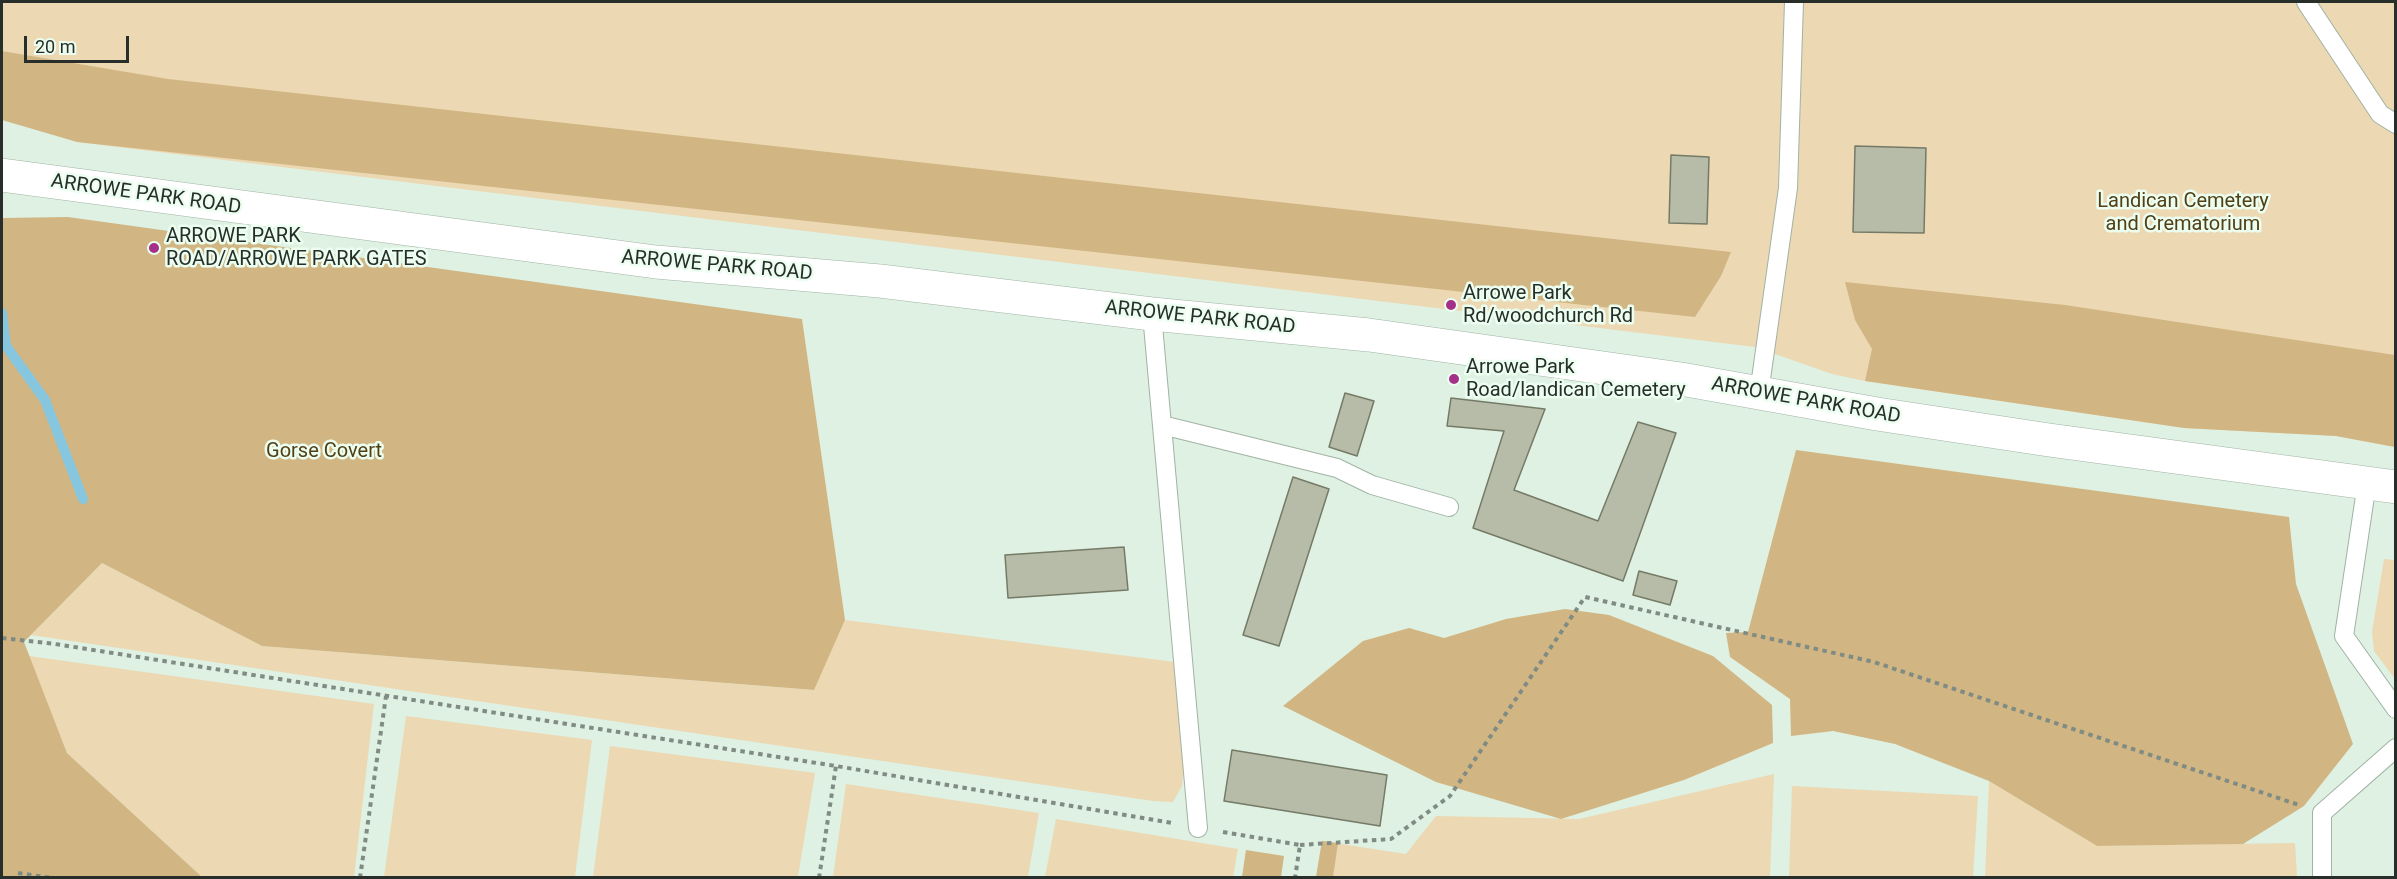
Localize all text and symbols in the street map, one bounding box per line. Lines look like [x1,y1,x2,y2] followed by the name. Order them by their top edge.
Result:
[27,24,132,62] scale bar
[35,36,75,57] text: 20 m
[49,170,243,220] street label: ARROWE PARK ROAD
[2097,190,2269,237] park label: Landican Cemetery and Crematorium
[166,225,427,272] place label: ARROWE PARK ROAD/ARROWE PARK GATES
[147,241,161,255] marker: ARROWE PARK ROAD/ARROWE PARK GATES
[620,246,814,286] street label: ARROWE PARK ROAD
[1463,282,1633,329] place label: Arrowe Park Rd/woodchurch Rd
[1103,296,1297,340] street label: ARROWE PARK ROAD
[1444,298,1458,312] marker: Arrowe Park Rd/woodchurch Rd
[1466,356,1686,403] place label: Arrowe Park Road/landican Cemetery
[1447,372,1461,386] marker: Arrowe Park Road/landican Cemetery
[1710,373,1902,429] street label: ARROWE PARK ROAD
[266,440,382,464] park label: Gorse Covert

